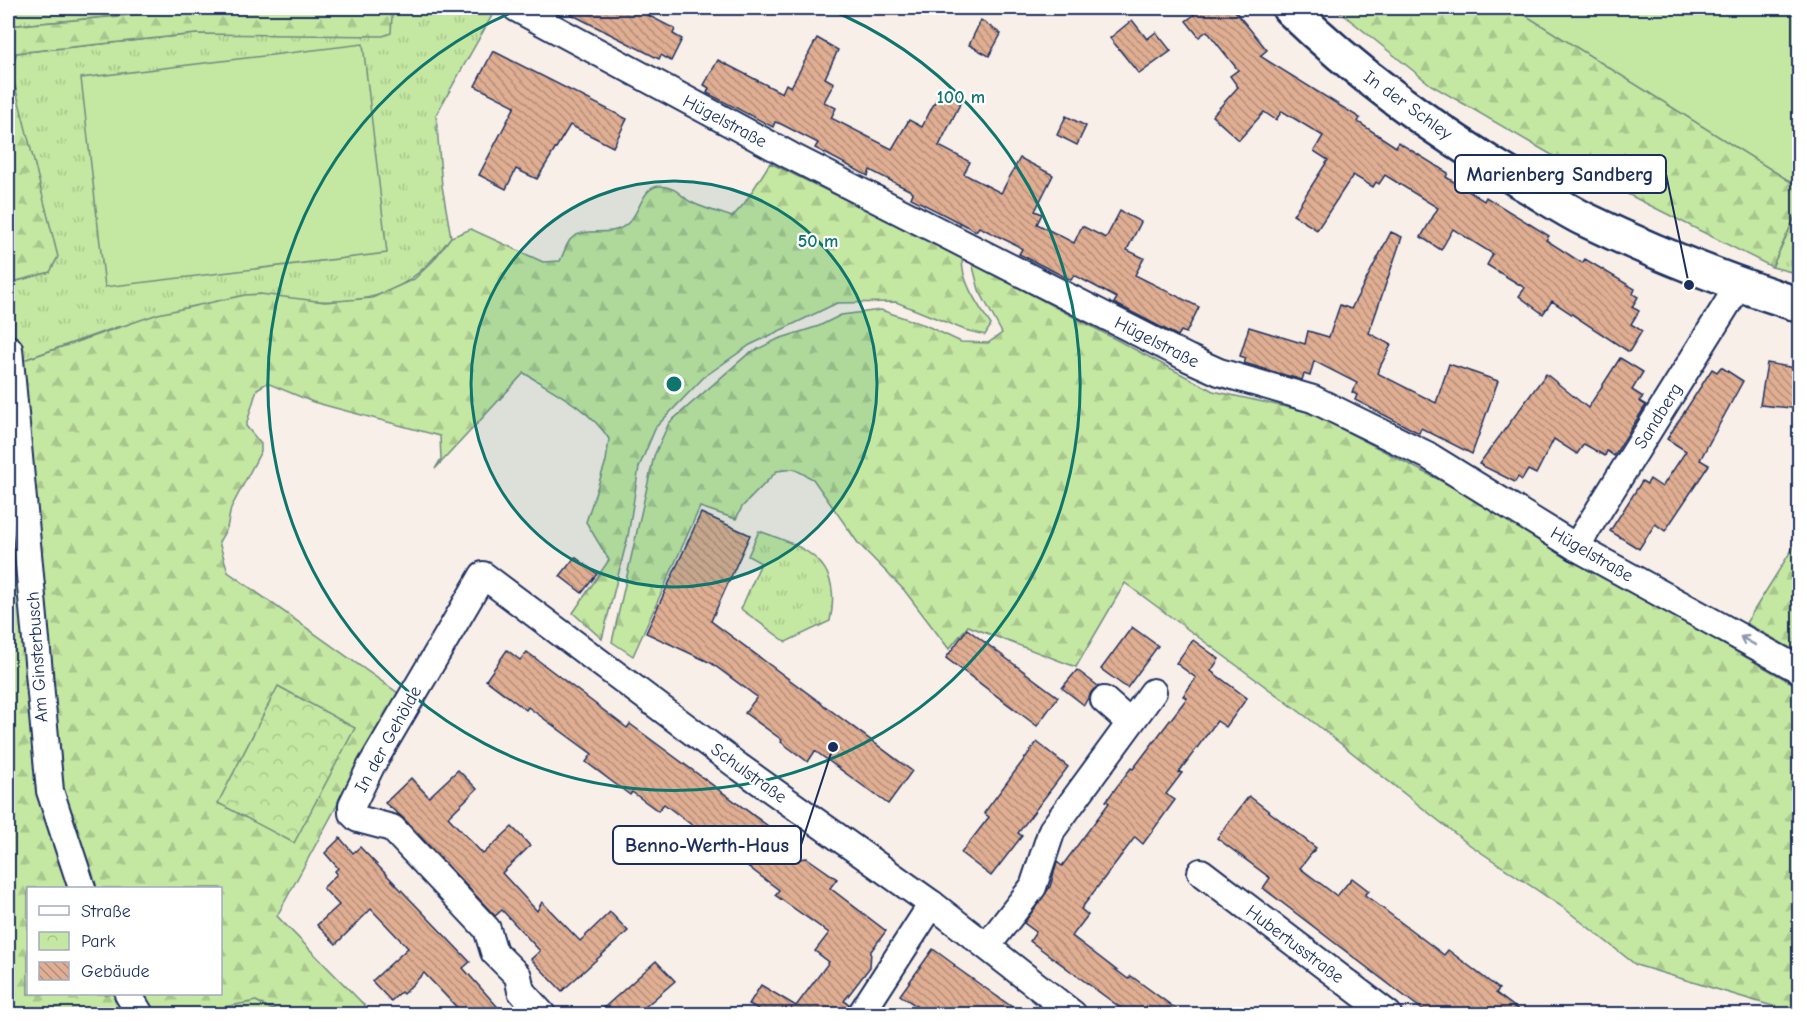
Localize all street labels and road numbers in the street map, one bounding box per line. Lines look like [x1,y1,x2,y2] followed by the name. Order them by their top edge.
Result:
[1359,66,1457,145] street label: In der Schley
[679,91,770,152] street label: Hügelstraße
[1111,312,1202,373] street label: Hügelstraße
[1630,380,1687,453] street label: Sandberg
[1547,522,1637,587] street label: Hügelstraße
[22,591,53,723] street label: Am Ginsterbusch
[351,682,426,796] street label: In der Gehölde
[707,739,791,808] street label: Schulstraße
[1242,901,1348,988] street label: Hubertusstraße

